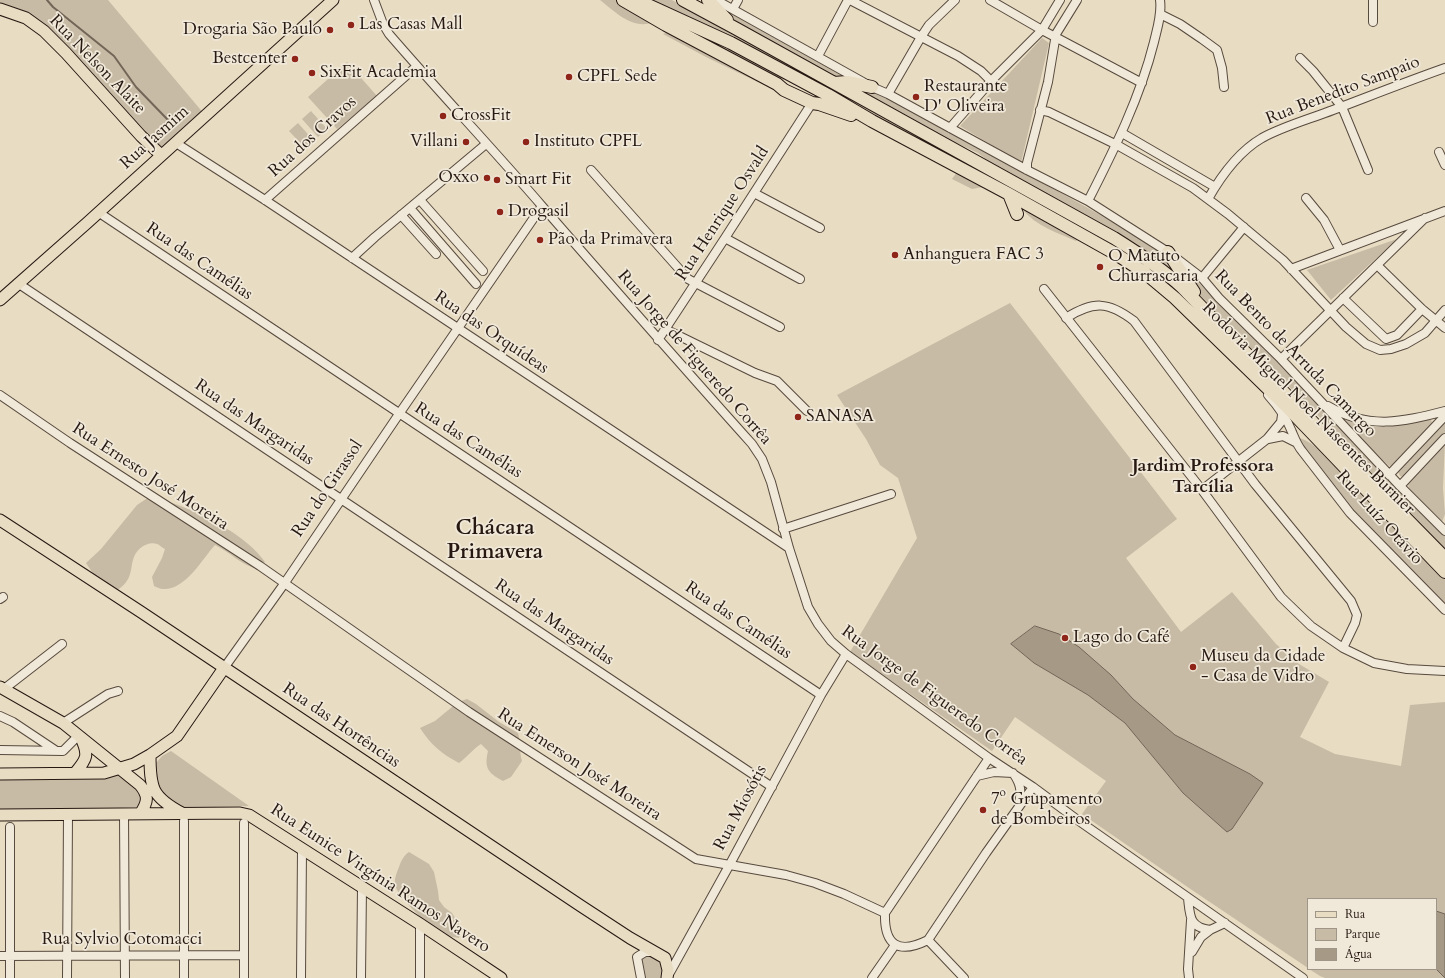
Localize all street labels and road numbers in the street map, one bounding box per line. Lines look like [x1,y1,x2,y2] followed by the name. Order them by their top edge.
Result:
[44,11,150,119] street label: Rua Nelson Alaite
[1263,52,1423,130] street label: Rua Benedito Sampaio
[265,92,361,182] street label: Rua dos Cravos
[116,102,194,174] street label: Rua Jasmim
[672,143,774,285] street label: Rua Henrique Osvald
[142,219,256,305] street label: Rua das Camélias
[1210,266,1380,442] street label: Rua Bento de Arruda Camargo
[613,267,775,449] street label: Rua Jorge de Figueredo Corrêa
[430,287,552,379] street label: Rua das Orquídeas
[1197,298,1419,520] street label: Rodovia Miguel Noel Nascentes Burnier
[191,376,317,470] street label: Rua das Margaridas
[410,399,526,483] street label: Rua das Camélias
[68,419,232,535] street label: Rua Ernesto José Moreira
[288,437,368,541] street label: Rua do Girassol
[1331,467,1427,569] street label: Rua Luíz Otávio
[491,576,617,670] street label: Rua das Margaridas
[681,578,795,664] street label: Rua das Camélias
[837,622,1031,770] street label: Rua Jorge de Figueredo Corrêa
[278,679,404,773] street label: Rua das Hortências
[493,704,665,826] street label: Rua Emerson José Moreira
[710,762,772,854] street label: Rua Miosótis
[266,800,494,958] street label: Rua Eunice Virgínia Ramos Navero
[42,930,202,950] street label: Rua Sylvio Cotomacci

